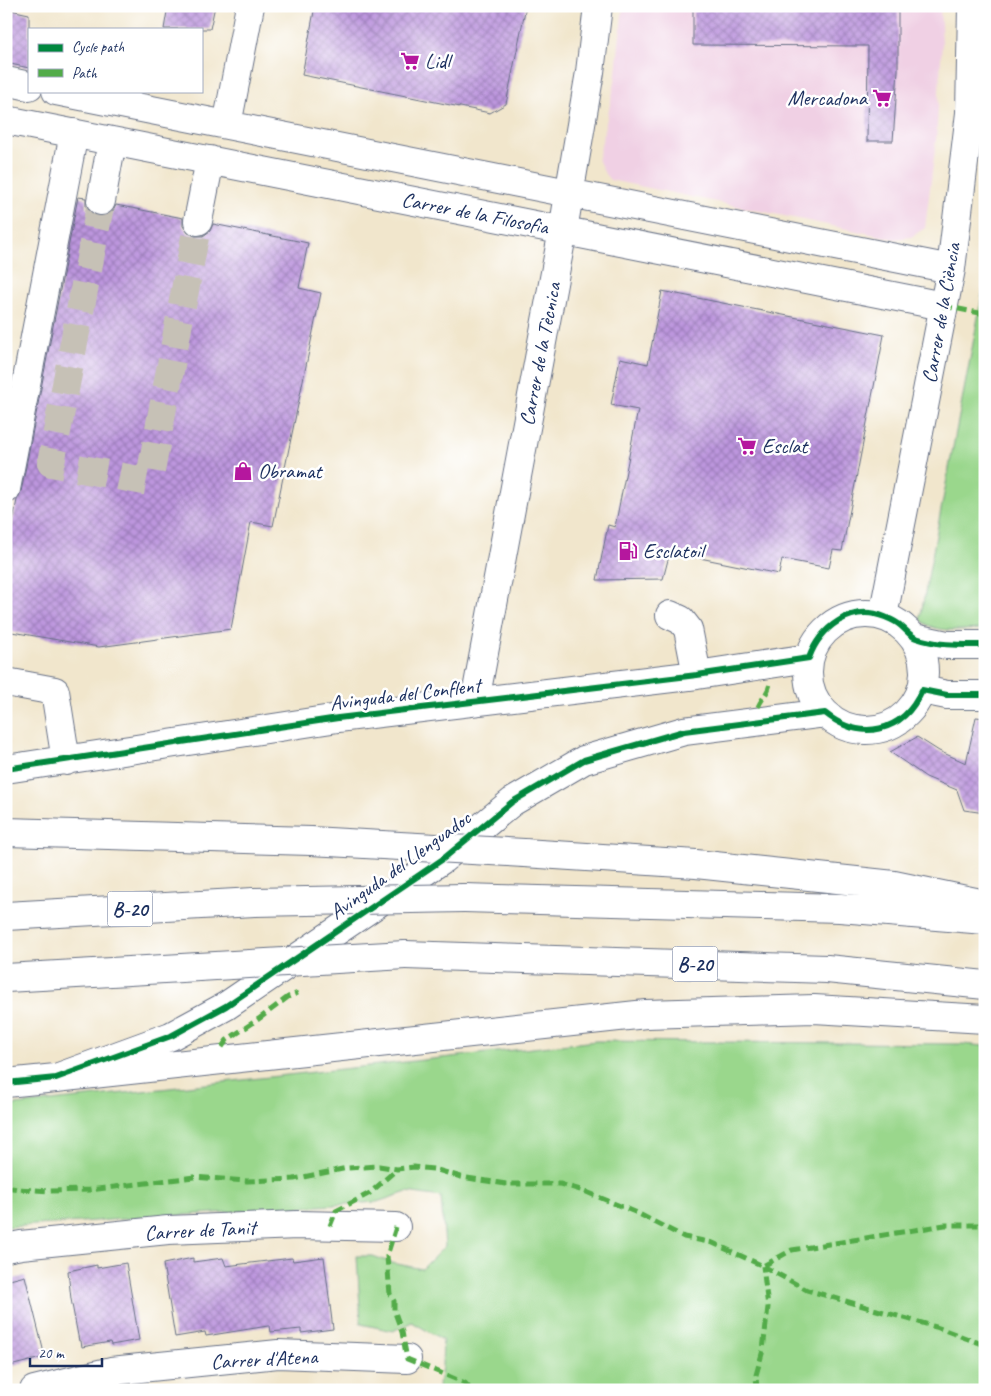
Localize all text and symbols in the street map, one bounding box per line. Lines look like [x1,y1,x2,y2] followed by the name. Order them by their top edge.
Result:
[28,28,202,92] legend
[72,38,124,57] text: Cycle path
[425,48,453,74] place label: Lidl
[399,50,421,72] supermarket icon: Lidl
[72,64,98,83] text: Path
[787,85,869,111] place label: Mercadona
[871,87,893,109] supermarket icon: Mercadona
[400,186,552,240] street label: Carrer de la Filosofia
[916,240,966,385] street label: Carrer de la Ciència
[513,279,567,428] street label: Carrer de la Tècnica
[762,433,809,459] place label: Esclat
[736,435,758,457] supermarket icon: Esclat
[258,458,323,484] place label: Obramat
[232,460,254,482] shop icon: Obramat
[643,538,707,564] place label: Esclatoil
[617,540,639,562] fuel station icon: Esclatoil
[328,671,485,716] street label: Avinguda del Conflent
[324,804,477,925] street label: Avinguda del Llenguadoc
[108,892,152,926] road number: B-20
[672,946,718,982] road number: B-20
[144,1214,259,1246] street label: Carrer de Tanit
[30,1336,102,1368] scale bar
[210,1343,319,1375] street label: Carrer d'Atena
[38,1344,65,1363] text: 20 m

